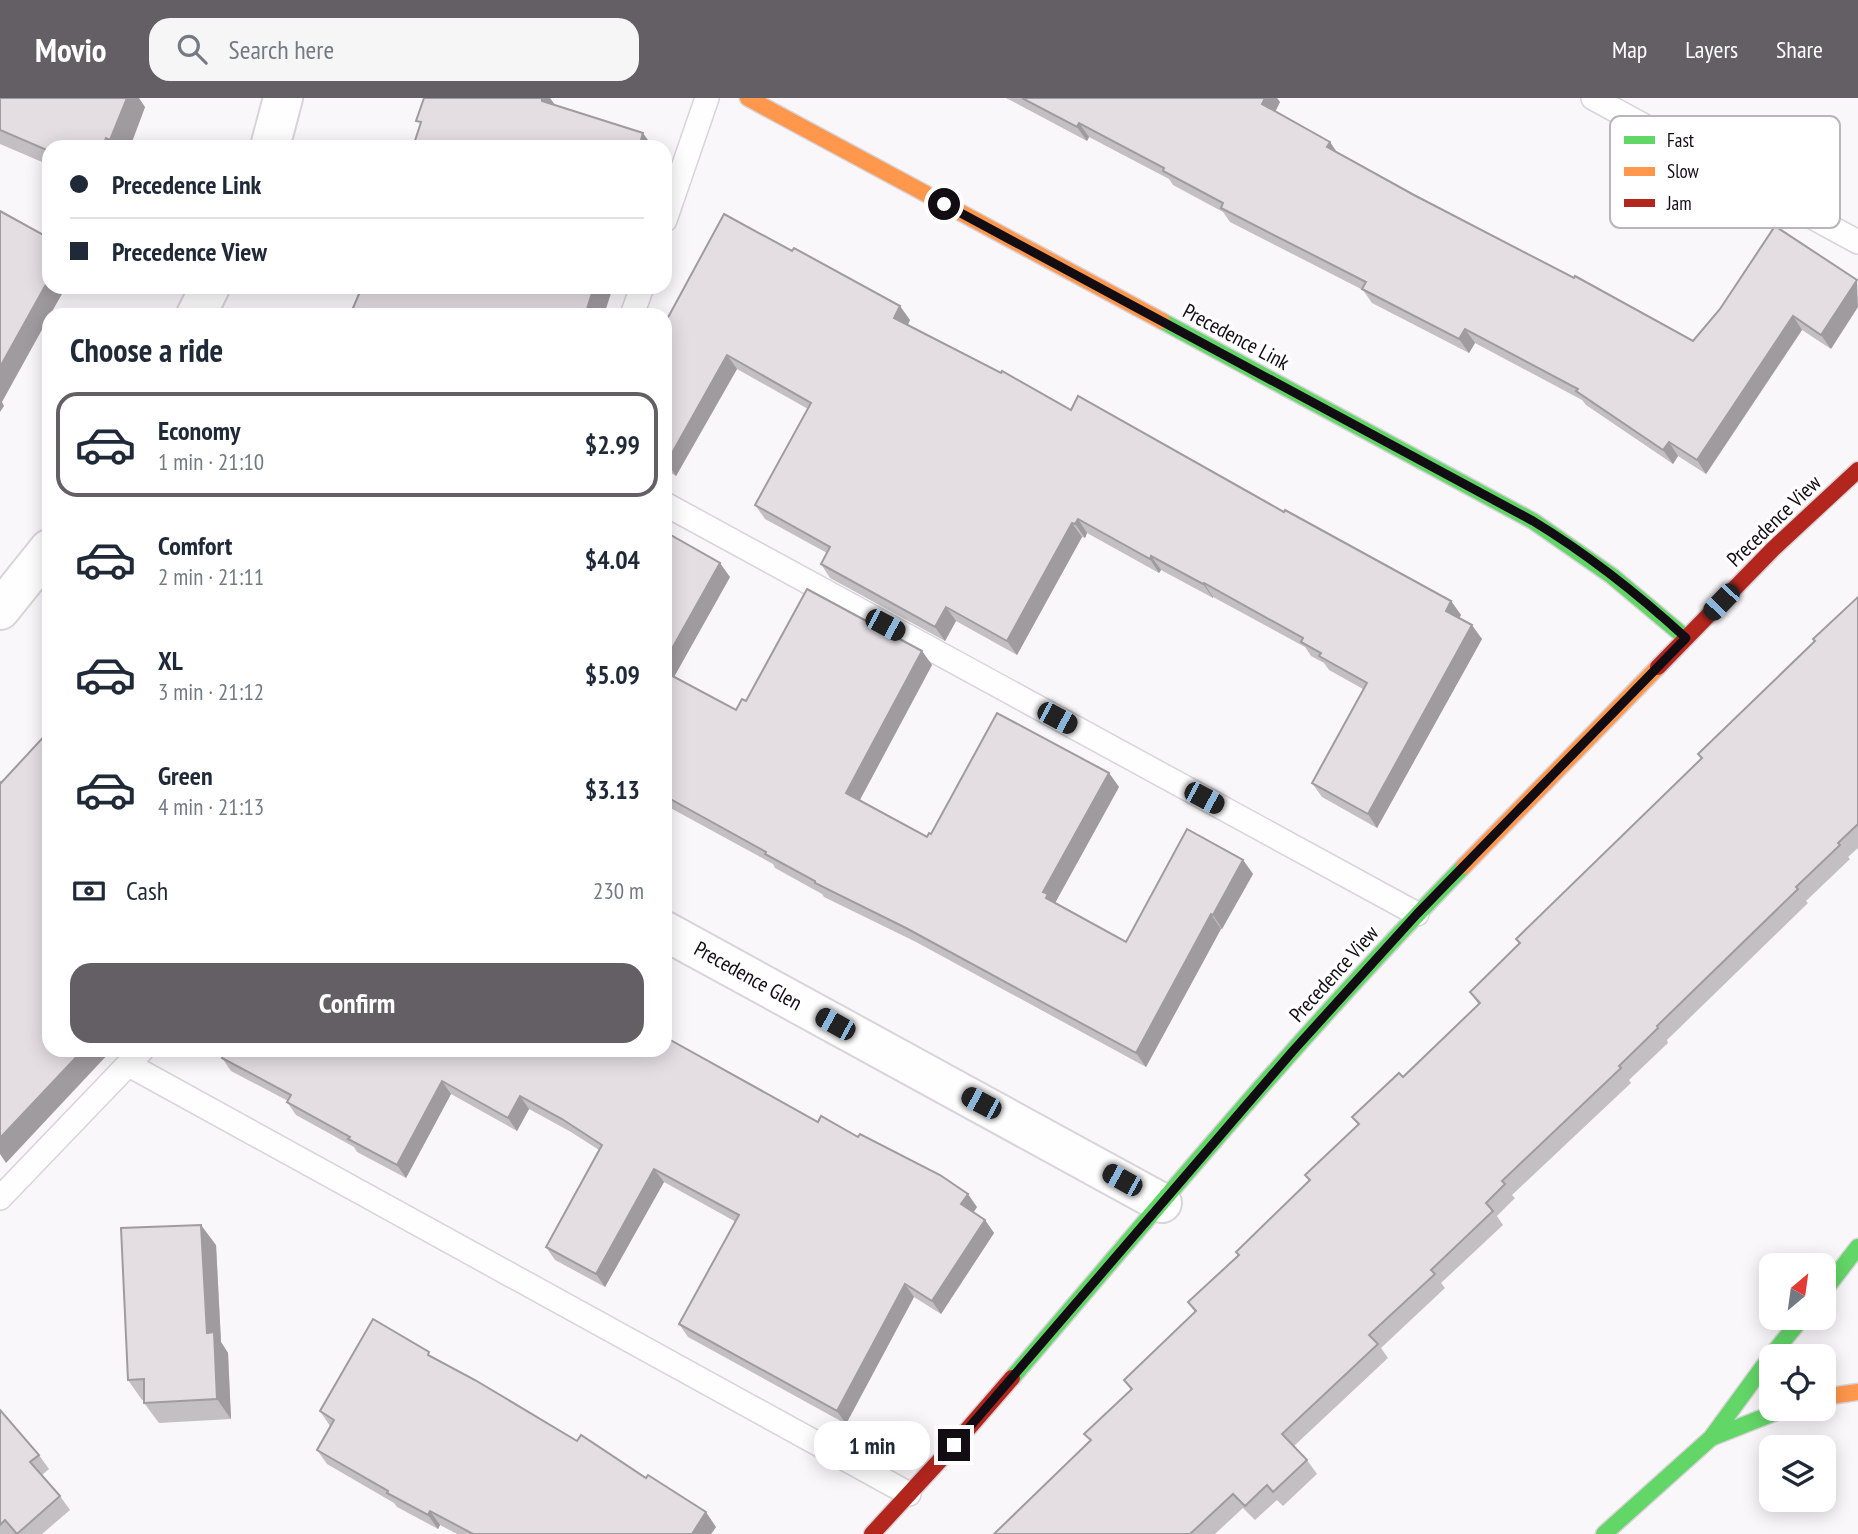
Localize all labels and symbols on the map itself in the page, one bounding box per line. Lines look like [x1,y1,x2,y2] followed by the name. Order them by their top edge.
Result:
[1610,116,1840,228] legend
[1667,128,1695,152] text: Fast
[1667,159,1700,183] text: Slow
[928,188,960,220] route start
[1666,191,1692,215] text: Jam
[1178,297,1294,376] street label: Precedence Link
[1721,469,1827,572] street label: Precedence View
[1699,580,1744,624] car
[862,606,909,644] car
[1034,699,1081,737] car
[1181,779,1228,817] car
[1283,919,1385,1028] street label: Precedence View
[690,935,807,1016] street label: Precedence Glen
[812,1005,859,1043] car
[958,1084,1005,1122] car
[1099,1161,1146,1199] car
[1759,1253,1836,1330] north arrow
[814,1420,930,1470] callout: 1 min
[938,1429,970,1461] route end

